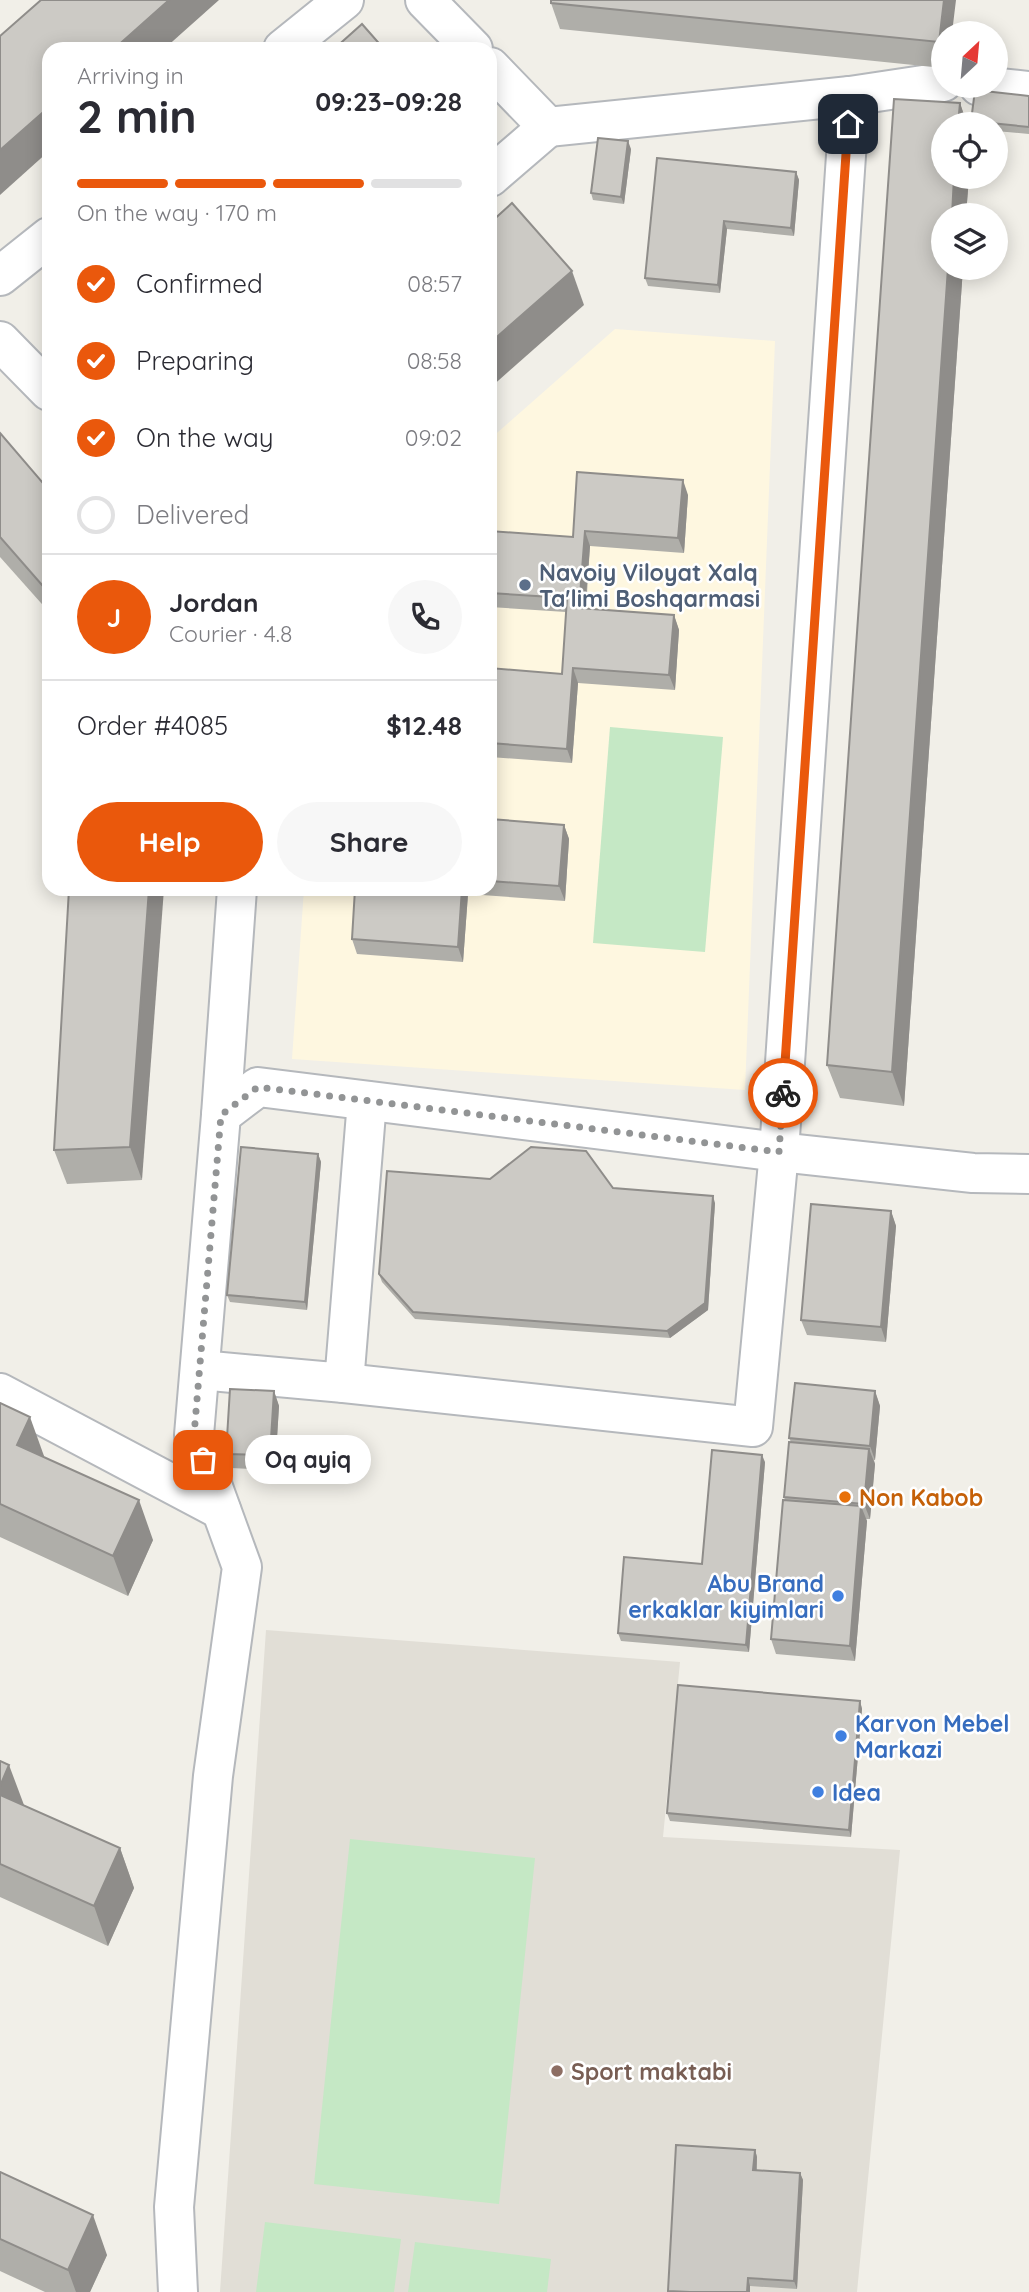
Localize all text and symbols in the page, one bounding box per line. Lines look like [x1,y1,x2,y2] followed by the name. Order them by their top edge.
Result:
[931,21,1008,98] north arrow
[931,21,1008,280] map controls
[77,61,184,90] text: Arriving in
[315,85,462,118] text: 09:23–09:28
[77,87,197,145] text: 2 min
[818,94,878,154] pin
[829,105,867,143] icon: home
[931,112,1008,189] button: locate
[77,198,277,227] text: On the way · 170 m
[931,203,1008,280] button: layers
[77,265,115,303] icon: check
[136,267,263,300] text: Confirmed
[407,269,462,298] text: 08:57
[77,342,115,380] icon: check
[136,344,254,377] text: Preparing
[407,346,462,375] text: 08:58
[77,419,115,457] icon: check
[136,421,274,454] text: On the way
[405,423,462,452] text: 09:02
[136,498,249,531] text: Delivered
[539,558,760,613] place label: Navoiy Viloyat Xalq Ta'limi Boshqarmasi
[517,577,533,593] marker: Navoiy Viloyat Xalq Ta'limi Boshqarmasi
[388,580,462,654] button: phone
[169,586,258,619] text: Jordan
[107,601,121,634] text: J
[169,619,292,648] text: Courier · 4.8
[77,709,228,742] text: Order #4085
[386,709,462,742] text: $12.48
[77,802,263,882] button: Help
[277,802,462,882] button: Share
[748,1058,818,1128] courier
[764,1074,802,1112] icon: bike
[173,1430,233,1490] pin
[245,1436,371,1484] callout: Oq ayiq
[184,1441,222,1479] icon: bag
[265,1445,351,1474] text: Oq ayiq
[859,1483,983,1512] place label: Non Kabob
[837,1489,853,1505] marker: Non Kabob
[628,1569,824,1624] place label: Abu Brand erkaklar kiyimlari
[830,1588,846,1604] marker: Abu Brand erkaklar kiyimlari
[855,1709,1010,1764] place label: Karvon Mebel Markazi
[833,1728,849,1744] marker: Karvon Mebel Markazi
[832,1778,881,1807] place label: Idea
[810,1784,826,1800] marker: Idea
[571,2057,732,2086] place label: Sport maktabi
[549,2063,565,2079] marker: Sport maktabi

